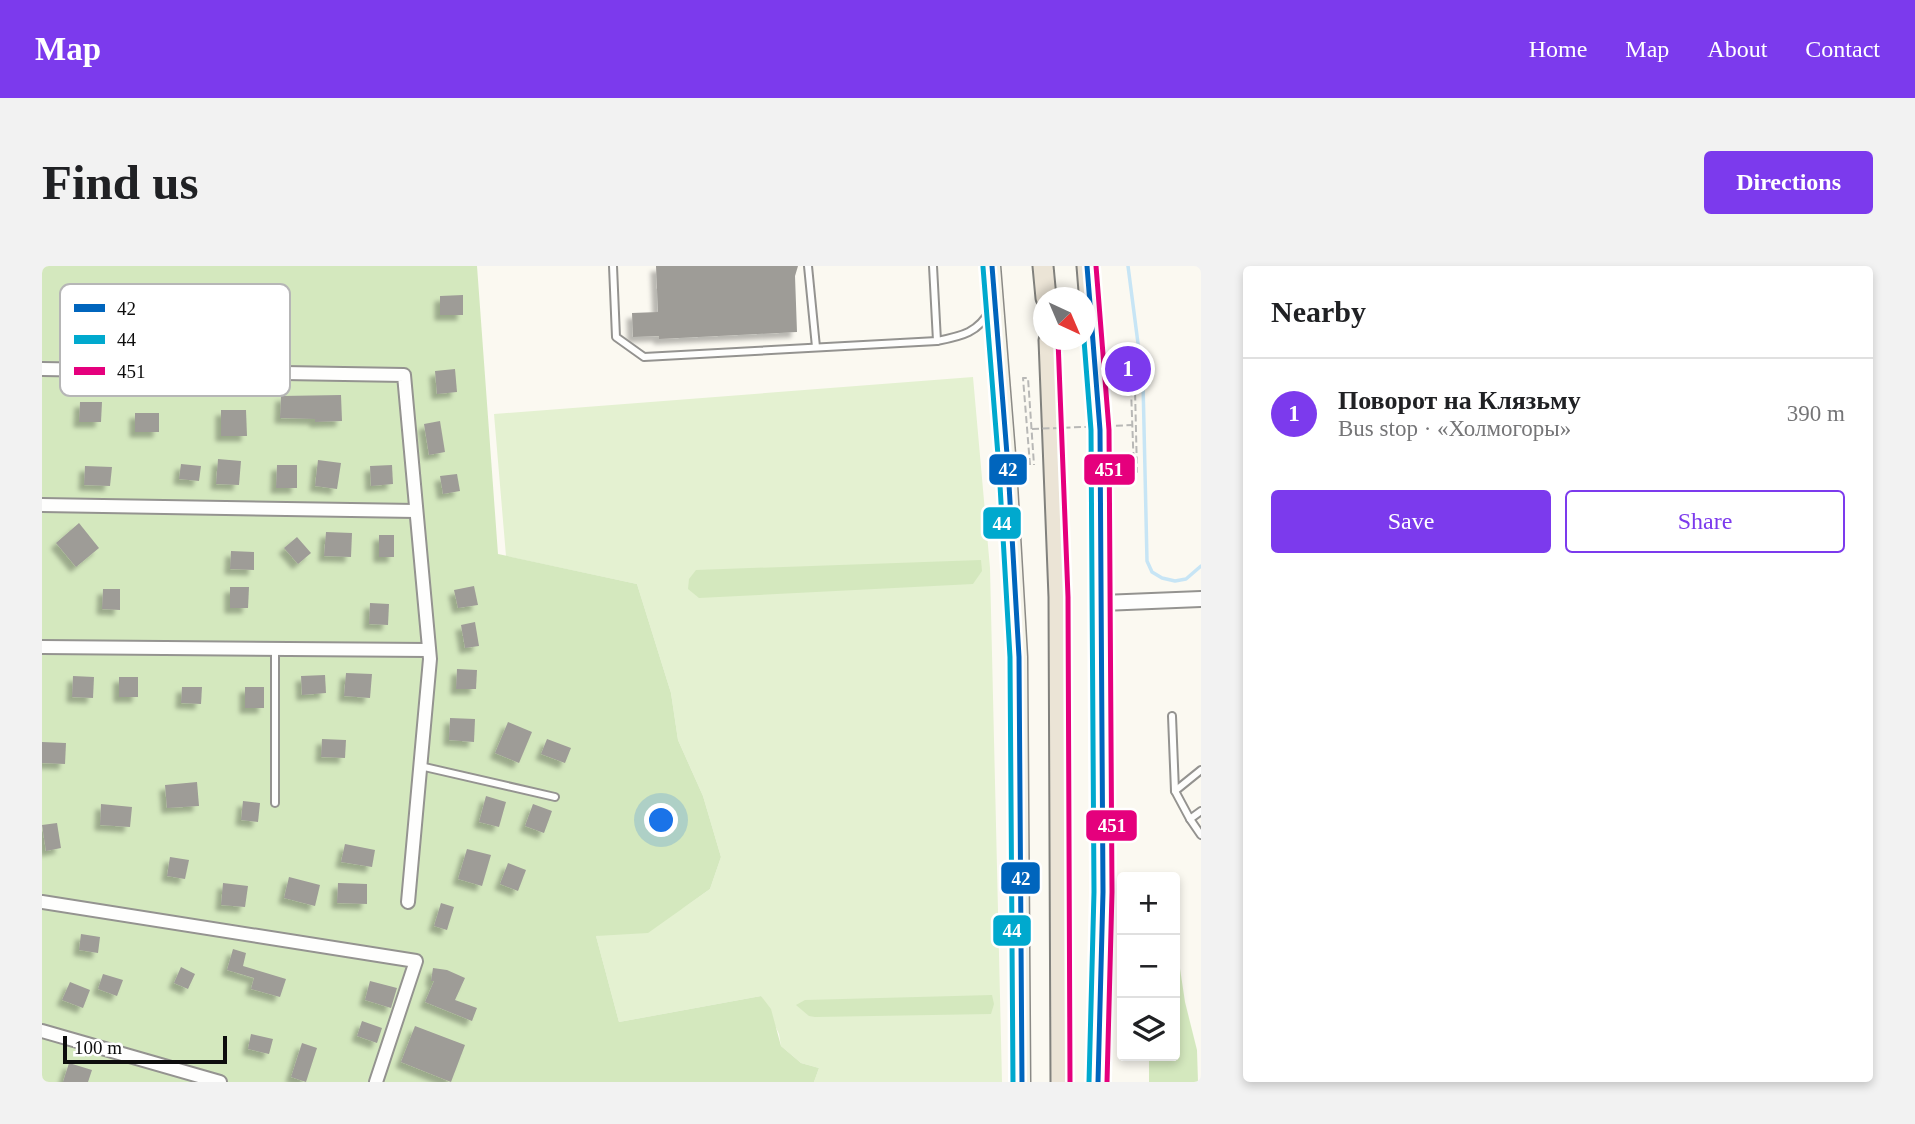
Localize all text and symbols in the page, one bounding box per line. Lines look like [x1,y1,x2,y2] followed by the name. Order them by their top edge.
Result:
[35,31,101,67] text: Map
[1529,36,1587,62] text: Home
[1625,36,1669,62] text: Map
[1707,36,1767,62] text: About
[1805,36,1880,62] text: Contact
[1704,151,1873,214] button: Directions
[42,155,199,210] text: Find us
[60,284,290,396] legend
[1033,287,1096,350] north arrow
[1271,295,1366,328] text: Nearby
[117,298,136,319] text: 42
[117,329,137,350] text: 44
[1105,343,1151,395] pin: 1
[117,361,146,382] text: 451
[1338,386,1581,415] text: Поворот на Клязьму
[1288,401,1300,426] text: 1
[1787,401,1845,426] text: 390 m
[1338,416,1571,441] text: Bus stop · «Холмогоры»
[988,453,1028,486] line badge: 42
[1083,453,1136,486] line badge: 451
[999,459,1018,480] text: 42
[1095,459,1123,480] text: 451
[1271,490,1551,553] button: Save
[1565,490,1845,553] button: Share
[982,506,1022,540] line badge: 44
[993,513,1012,534] text: 44
[644,803,678,837] your location
[1085,809,1138,842] line badge: 451
[1098,815,1126,836] text: 451
[1000,861,1041,895] line badge: 42
[1012,868,1031,889] text: 42
[1117,872,1180,1061] map controls
[1117,872,1180,935] button: +
[992,914,1032,947] line badge: 44
[1003,920,1022,941] text: 44
[1117,935,1180,998] button: −
[1117,998,1180,1061] button: layers
[63,1033,228,1065] scale bar
[74,1037,122,1058] text: 100 m

